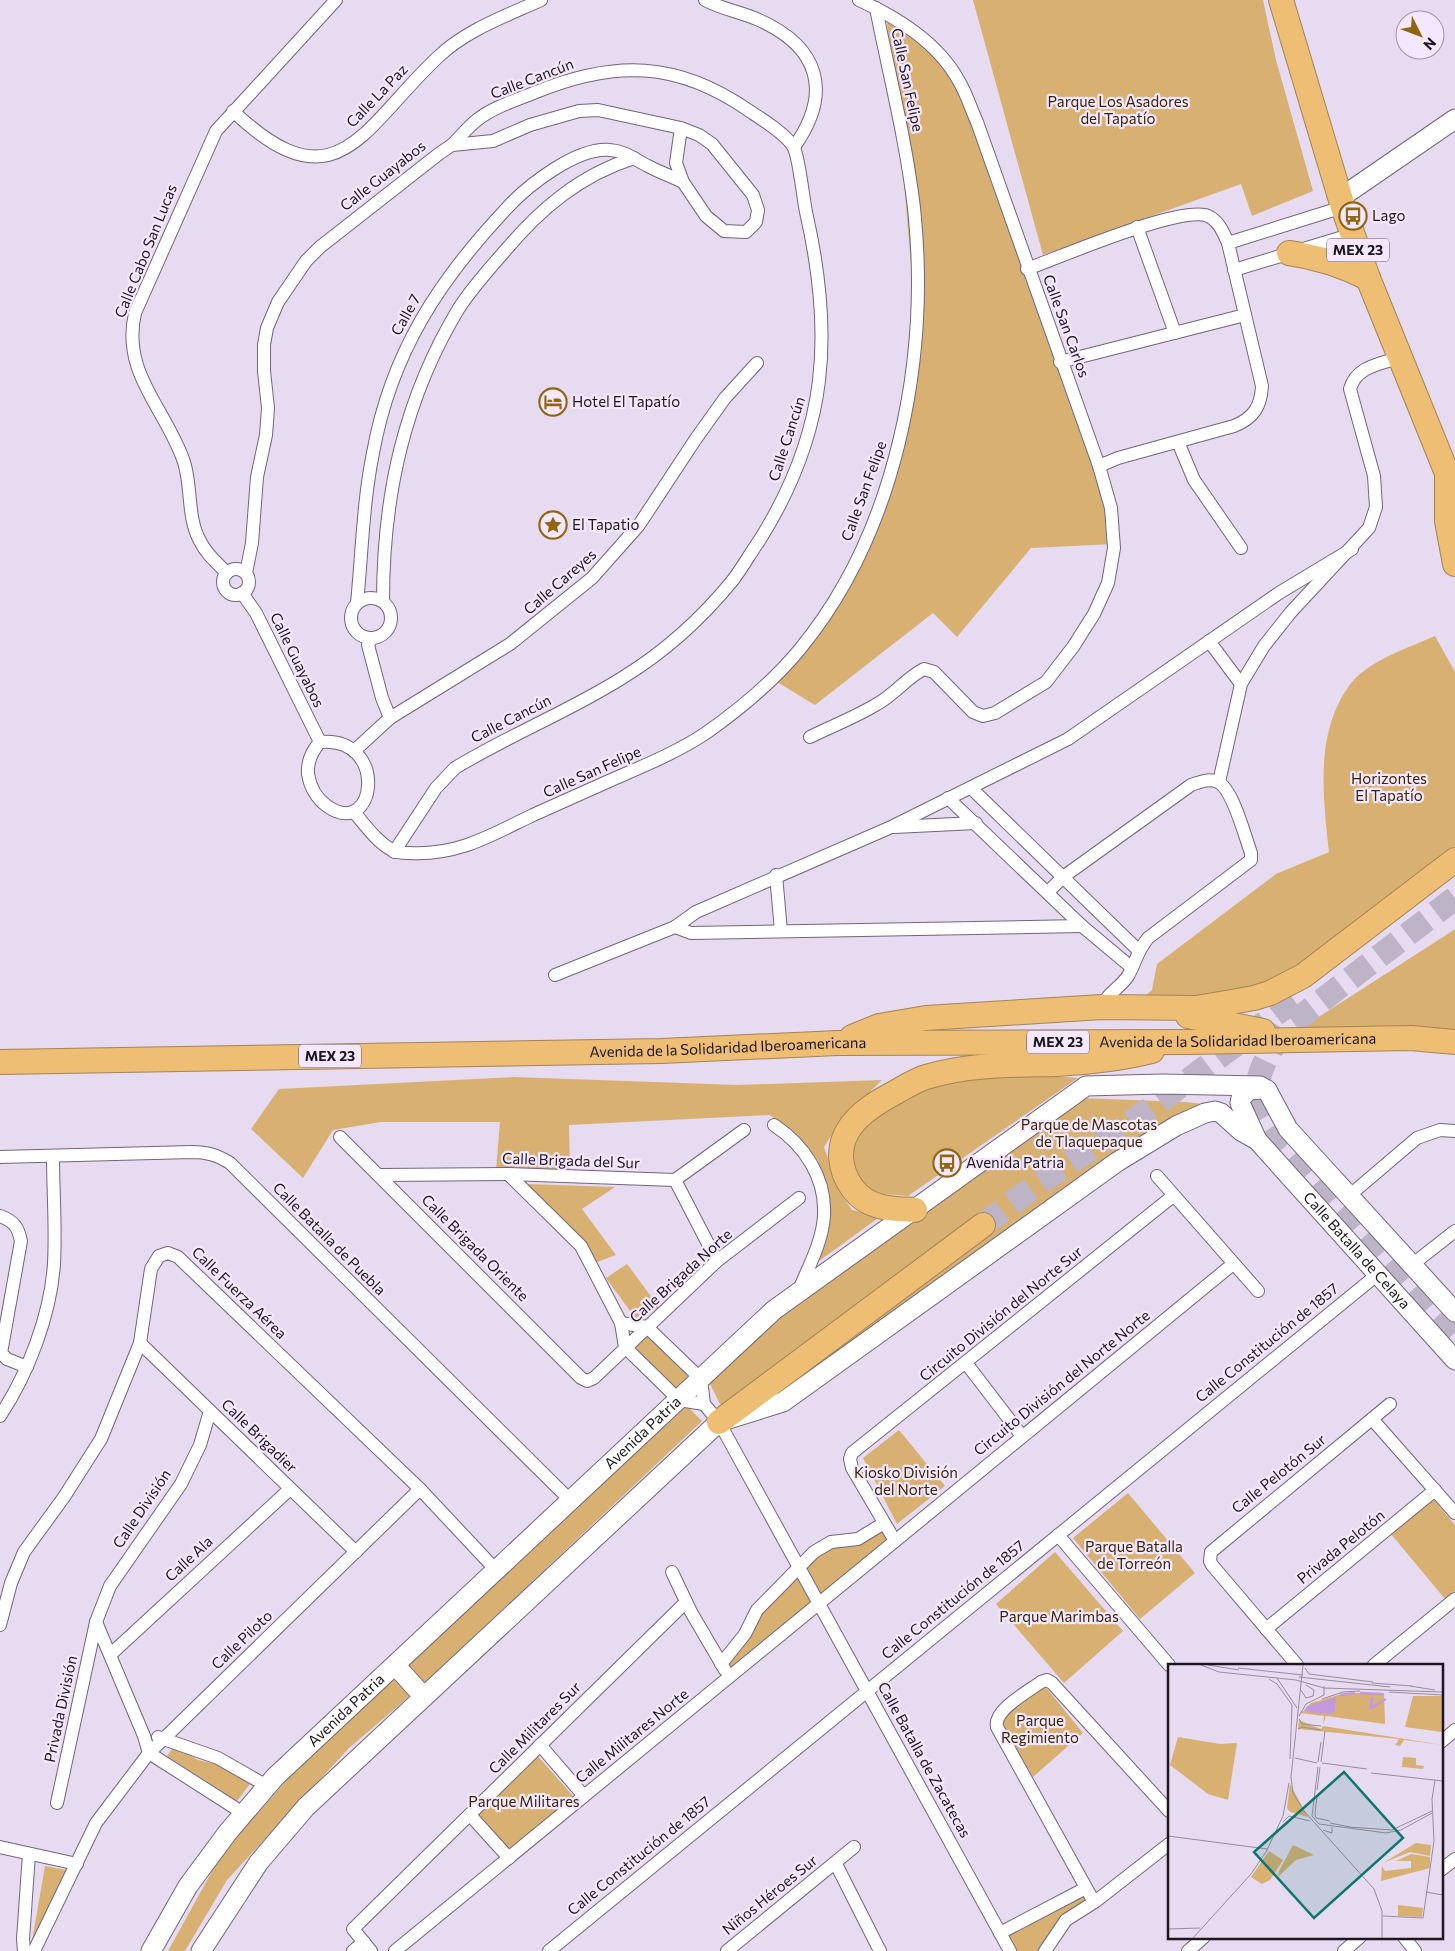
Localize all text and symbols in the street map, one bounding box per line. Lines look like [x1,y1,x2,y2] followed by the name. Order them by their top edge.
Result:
[1395,10,1445,60] north arrow
[888,26,928,133] street label: Calle San Felipe
[1420,34,1440,54] text: N
[488,54,576,102] street label: Calle Cancún
[342,60,411,131] street label: Calle La Paz
[1047,92,1189,127] park label: Parque Los Asadores del Tapatío
[336,136,429,214] street label: Calle Guayabos
[110,181,180,320] street label: Calle Cabo San Lucas
[1338,201,1368,231] bus stop icon: Lago
[1372,206,1405,224] place label: Lago
[1327,238,1389,262] road number: MEX 23
[1040,272,1094,380] street label: Calle San Carlos
[386,291,424,338] street label: Calle 7
[538,387,568,417] hotel icon: Hotel El Tapatío
[572,392,680,410] place label: Hotel El Tapatío
[764,394,808,483] street label: Calle Cancún
[837,438,890,543] street label: Calle San Felipe
[538,510,568,540] place icon: El Tapatio
[572,515,639,533] place label: El Tapatio
[519,545,599,618] street label: Calle Careyes
[267,609,329,710] street label: Calle Guayabos
[467,690,554,746] street label: Calle Cancún
[540,741,643,801] street label: Calle San Felipe
[1351,769,1427,804] park label: Horizontes El Tapatío
[1099,1029,1376,1050] street label: Avenida de la Solidaridad Iberoamericana
[1027,1030,1089,1054] road number: MEX 23
[589,1033,866,1060] street label: Avenida de la Solidaridad Iberoamericana
[299,1044,361,1068] road number: MEX 23
[1021,1115,1157,1150] park label: Parque de Mascotas de Tlaquepaque
[932,1148,962,1178] bus stop icon: Avenida Patria
[502,1149,640,1171] street label: Calle Brigada del Sur
[966,1153,1064,1171] place label: Avenida Patria
[270,1178,390,1298] street label: Calle Batalla de Puebla
[1300,1188,1415,1312] street label: Calle Batalla de Celaya
[418,1190,533,1305] street label: Calle Brigada Oriente
[625,1225,735,1326] street label: Calle Brigada Norte
[189,1242,291,1342] street label: Calle Fuerza Aérea
[915,1242,1085,1385] street label: Circuito División del Norte Sur
[1191,1279,1342,1406] street label: Calle Constitución de 1857
[970,1305,1153,1459] street label: Circuito División del Norte Norte
[600,1392,684,1472] street label: Avenida Patria
[218,1395,301,1476] street label: Calle Brigadier
[1228,1430,1329,1517] street label: Calle Pelotón Sur
[854,1463,958,1498] park label: Kiosko División del Norte
[108,1466,174,1551] street label: Calle División
[1293,1505,1388,1587] street label: Privada Pelotón
[161,1532,216,1585] street label: Calle Ala
[877,1536,1028,1663] street label: Calle Constitución de 1857
[1085,1537,1183,1572] park label: Parque Batalla de Torreón
[207,1606,275,1673] street label: Calle Piloto
[999,1607,1119,1625] park label: Parque Marimbas
[40,1654,80,1764] street label: Privada División
[1168,1664,1442,1938] inset map
[304,1669,388,1750] street label: Avenida Patria
[484,1677,584,1777] street label: Calle Militares Sur
[875,1679,975,1841] street label: Calle Batalla de Zacatecas
[571,1684,691,1786] street label: Calle Militares Norte
[1001,1711,1079,1746] park label: Parque Regimiento
[468,1792,580,1810] park label: Parque Militares
[563,1792,714,1919] street label: Calle Constitución de 1857
[718,1850,820,1938] street label: Niños Héroes Sur

